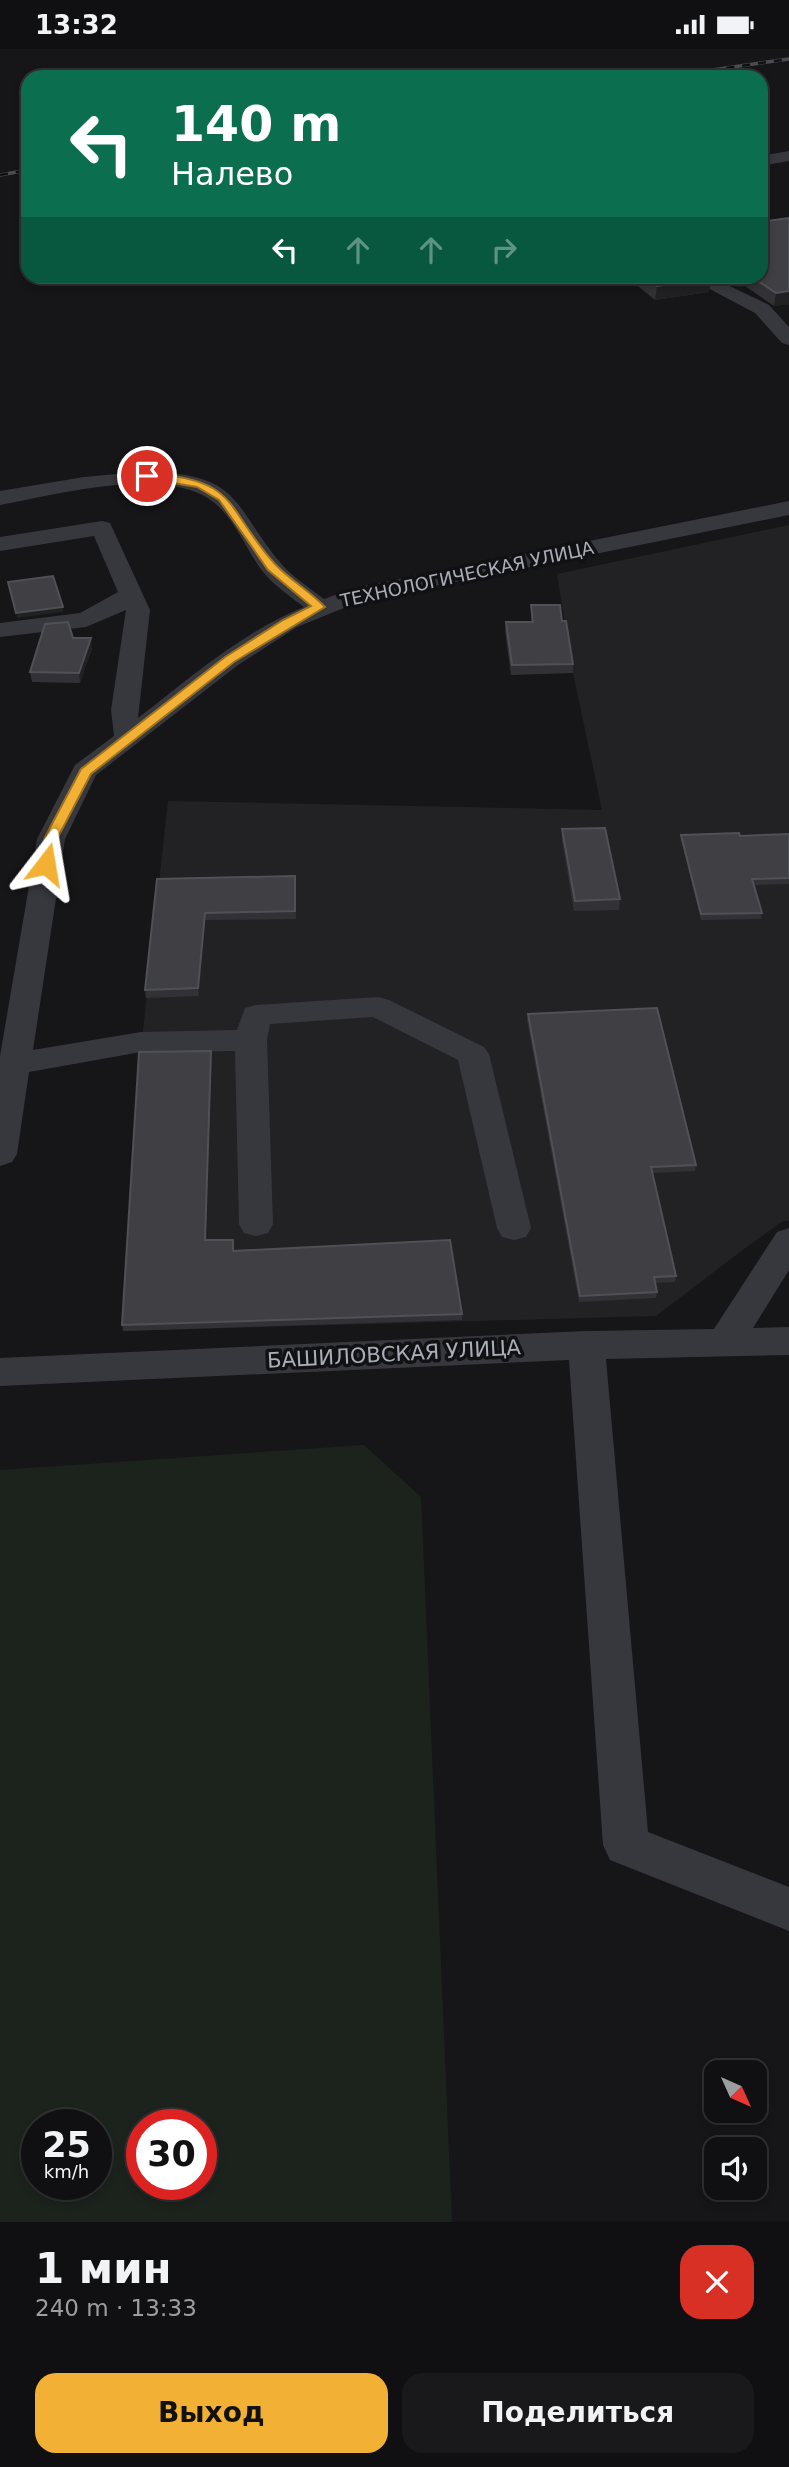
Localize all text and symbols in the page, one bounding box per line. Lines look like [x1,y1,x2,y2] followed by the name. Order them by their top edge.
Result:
[35,10,118,40] text: 13:32
[171,96,341,153] text: 140 m
[56,98,147,189] icon: left
[171,155,293,193] text: Налево
[266,231,304,269] icon: left
[339,231,377,269] icon: ahead
[412,231,450,269] icon: ahead
[485,231,523,269] icon: right
[117,446,177,506] pin
[128,457,166,495] icon: arrive
[337,537,596,611] street label: ТЕХНОЛОГИЧЕСКАЯ УЛИЦА
[9.0,827,83.0,901] position arrow
[267,1335,522,1373] street label: БАШИЛОВСКАЯ УЛИЦА
[704,2060,766,2123] north arrow
[704,2060,767,2200] map controls
[126,2109,217,2200] speed limit sign: 30
[42,2125,91,2165] text: 25
[704,2137,767,2200] button: sound
[44,2161,89,2182] text: km/h
[35,2244,172,2293] text: 1 мин
[680,2245,754,2319] button: close
[35,2295,197,2321] text: 240 m · 13:33
[35,2373,388,2453] button: Выход
[402,2373,754,2453] button: Поделиться

